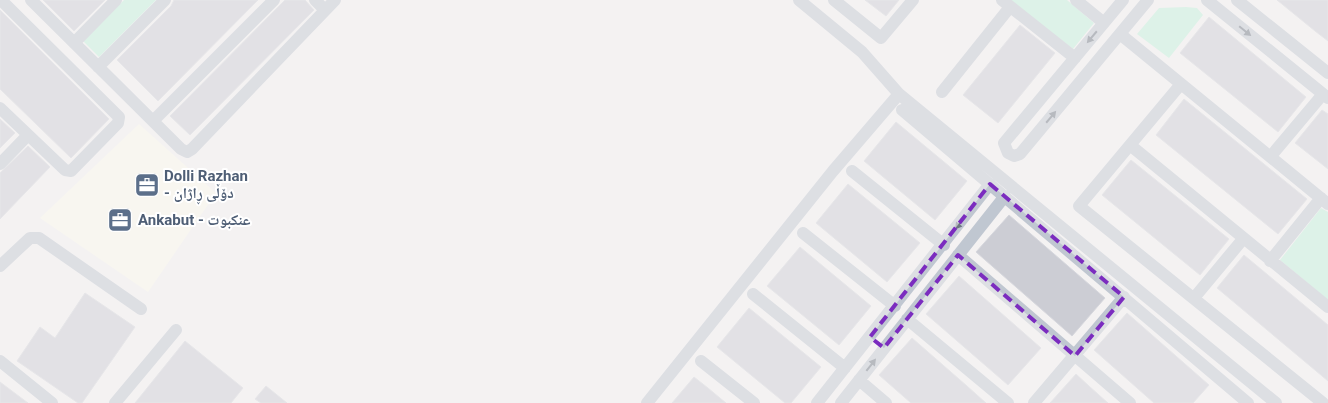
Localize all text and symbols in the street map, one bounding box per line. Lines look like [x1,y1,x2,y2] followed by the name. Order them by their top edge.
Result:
[1238,25,1251,36] one-way arrow
[1086,31,1097,44] one-way arrow
[1045,111,1057,123] one-way arrow
[164,167,248,205] place label: Dolli Razhan - دۆڵی ڕاژان
[134,172,160,198] office icon: Dolli Razhan - دۆڵی ڕاژان
[107,207,133,233] office icon: Ankabut - عنکبوت
[138,211,251,229] place label: Ankabut - عنکبوت
[955,216,966,229] one-way arrow
[866,358,876,372] one-way arrow

